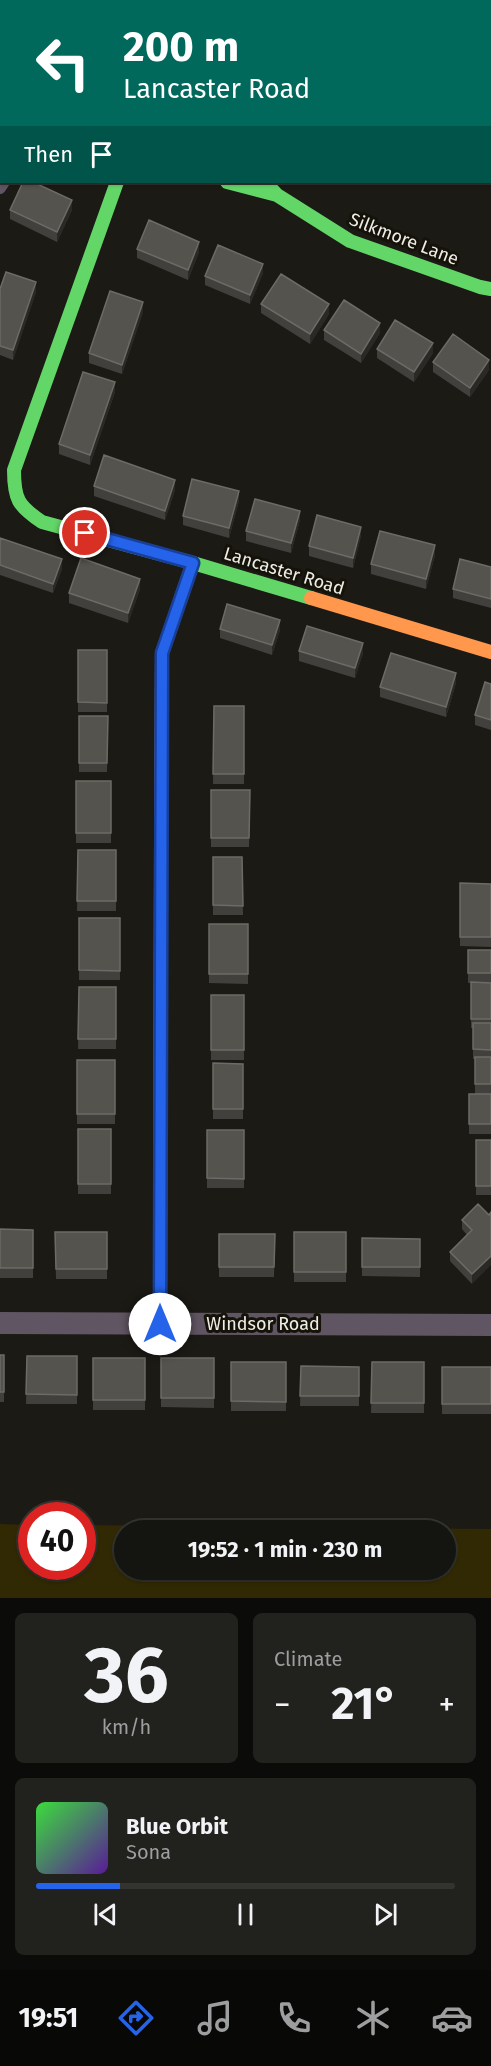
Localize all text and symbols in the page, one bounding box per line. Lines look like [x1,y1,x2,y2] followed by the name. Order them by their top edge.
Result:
[123,22,239,72] text: 200 m
[24,24,102,102] icon: left
[123,73,310,105] text: Lancaster Road
[85,138,118,171] icon: arrive
[24,141,73,168] text: Then
[346,208,462,270] street label: Silkmore Lane
[59,507,110,558] pin
[68,516,101,549] icon: arrive
[221,542,347,600] street label: Lancaster Road
[128,1292,192,1356] position arrow
[206,1313,320,1335] street label: Windsor Road
[18,1502,96,1580] speed limit sign: 40
[188,1536,382,1563] text: 19:52 · 1 min · 230 m
[84,1629,169,1723] text: 36
[274,1647,342,1671] text: Climate
[331,1677,398,1731] text: 21°
[274,1685,291,1725] text: −
[439,1685,455,1725] text: +
[102,1715,151,1739] text: km/h
[126,1813,228,1840] text: Blue Orbit
[126,1840,171,1864] text: Sona
[89,1898,122,1931] icon: previous
[229,1898,262,1931] icon: pause
[369,1898,402,1931] icon: next
[115,1997,157,2039] icon: directions
[194,1997,236,2039] icon: music
[273,1997,315,2039] icon: phone
[352,1997,394,2039] icon: climate
[431,1997,473,2039] icon: car
[18,2002,78,2034] text: 19:51

